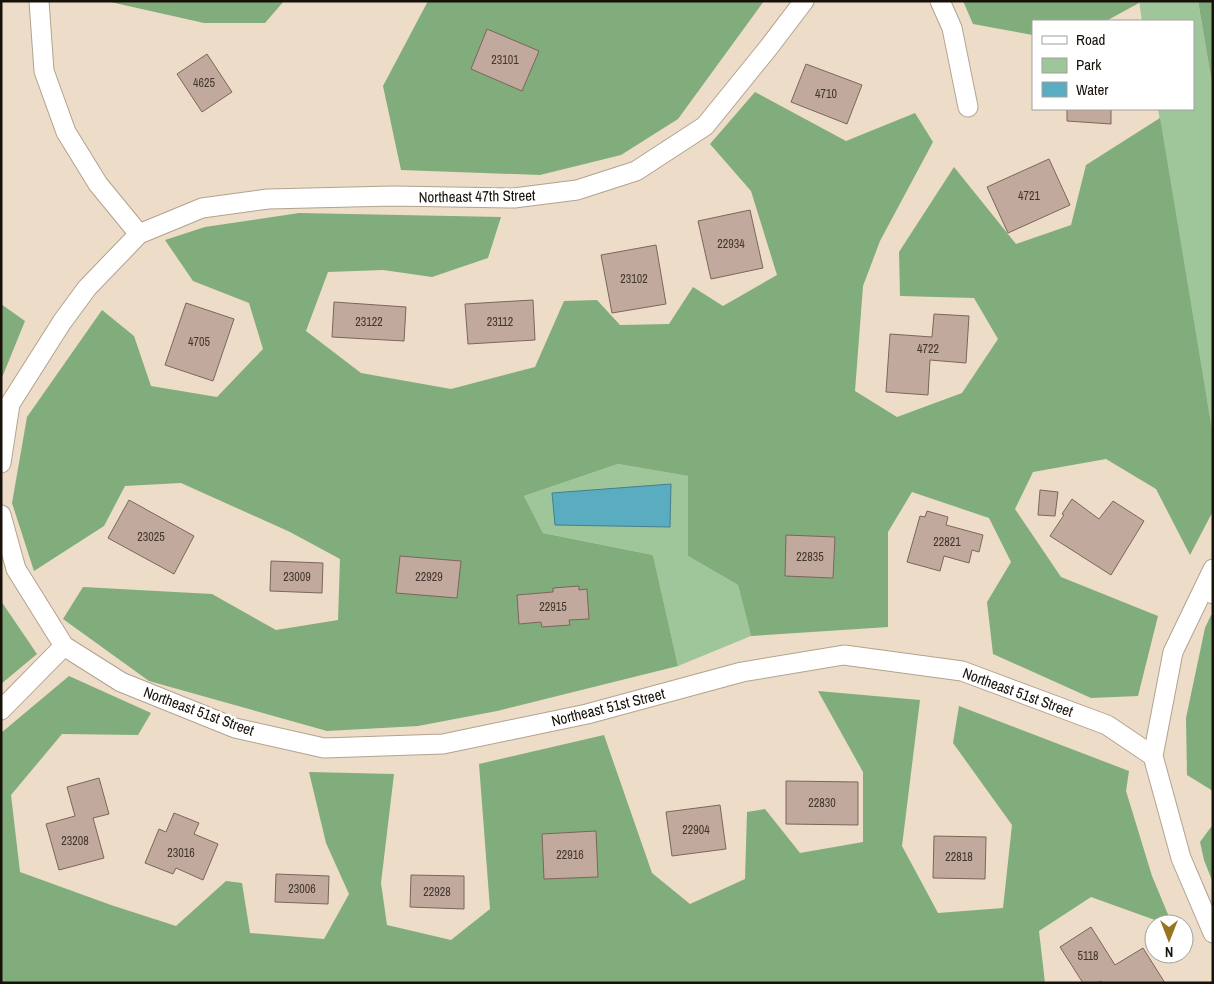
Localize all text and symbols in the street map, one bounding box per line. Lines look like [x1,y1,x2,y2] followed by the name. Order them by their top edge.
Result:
[1032,20,1194,110] legend
[1076,29,1105,50] text: Road
[491,52,519,68] house number: 23101
[1076,54,1102,75] text: Park
[193,75,215,91] house number: 4625
[1076,79,1108,100] text: Water
[815,86,837,102] house number: 4710
[418,184,536,208] street label: Northeast 47th Street
[1018,188,1040,204] house number: 4721
[717,236,745,252] house number: 22934
[620,271,648,287] house number: 23102
[355,314,383,330] house number: 23122
[487,314,513,330] house number: 23112
[188,334,210,350] house number: 4705
[917,341,939,357] house number: 4722
[137,529,165,545] house number: 23025
[933,534,961,550] house number: 22821
[796,549,824,565] house number: 22835
[283,569,311,585] house number: 23009
[415,569,443,585] house number: 22929
[539,599,567,615] house number: 22915
[960,662,1077,722] street label: Northeast 51st Street
[141,681,258,741] street label: Northeast 51st Street
[549,683,667,731] street label: Northeast 51st Street
[808,795,836,811] house number: 22830
[682,822,710,838] house number: 22904
[61,833,89,849] house number: 23208
[167,845,195,861] house number: 23016
[556,847,584,863] house number: 22916
[945,849,973,865] house number: 22818
[288,881,316,897] house number: 23006
[423,884,451,900] house number: 22928
[1144,914,1194,964] north arrow
[1165,943,1173,961] text: N
[1077,948,1099,964] house number: 5118

